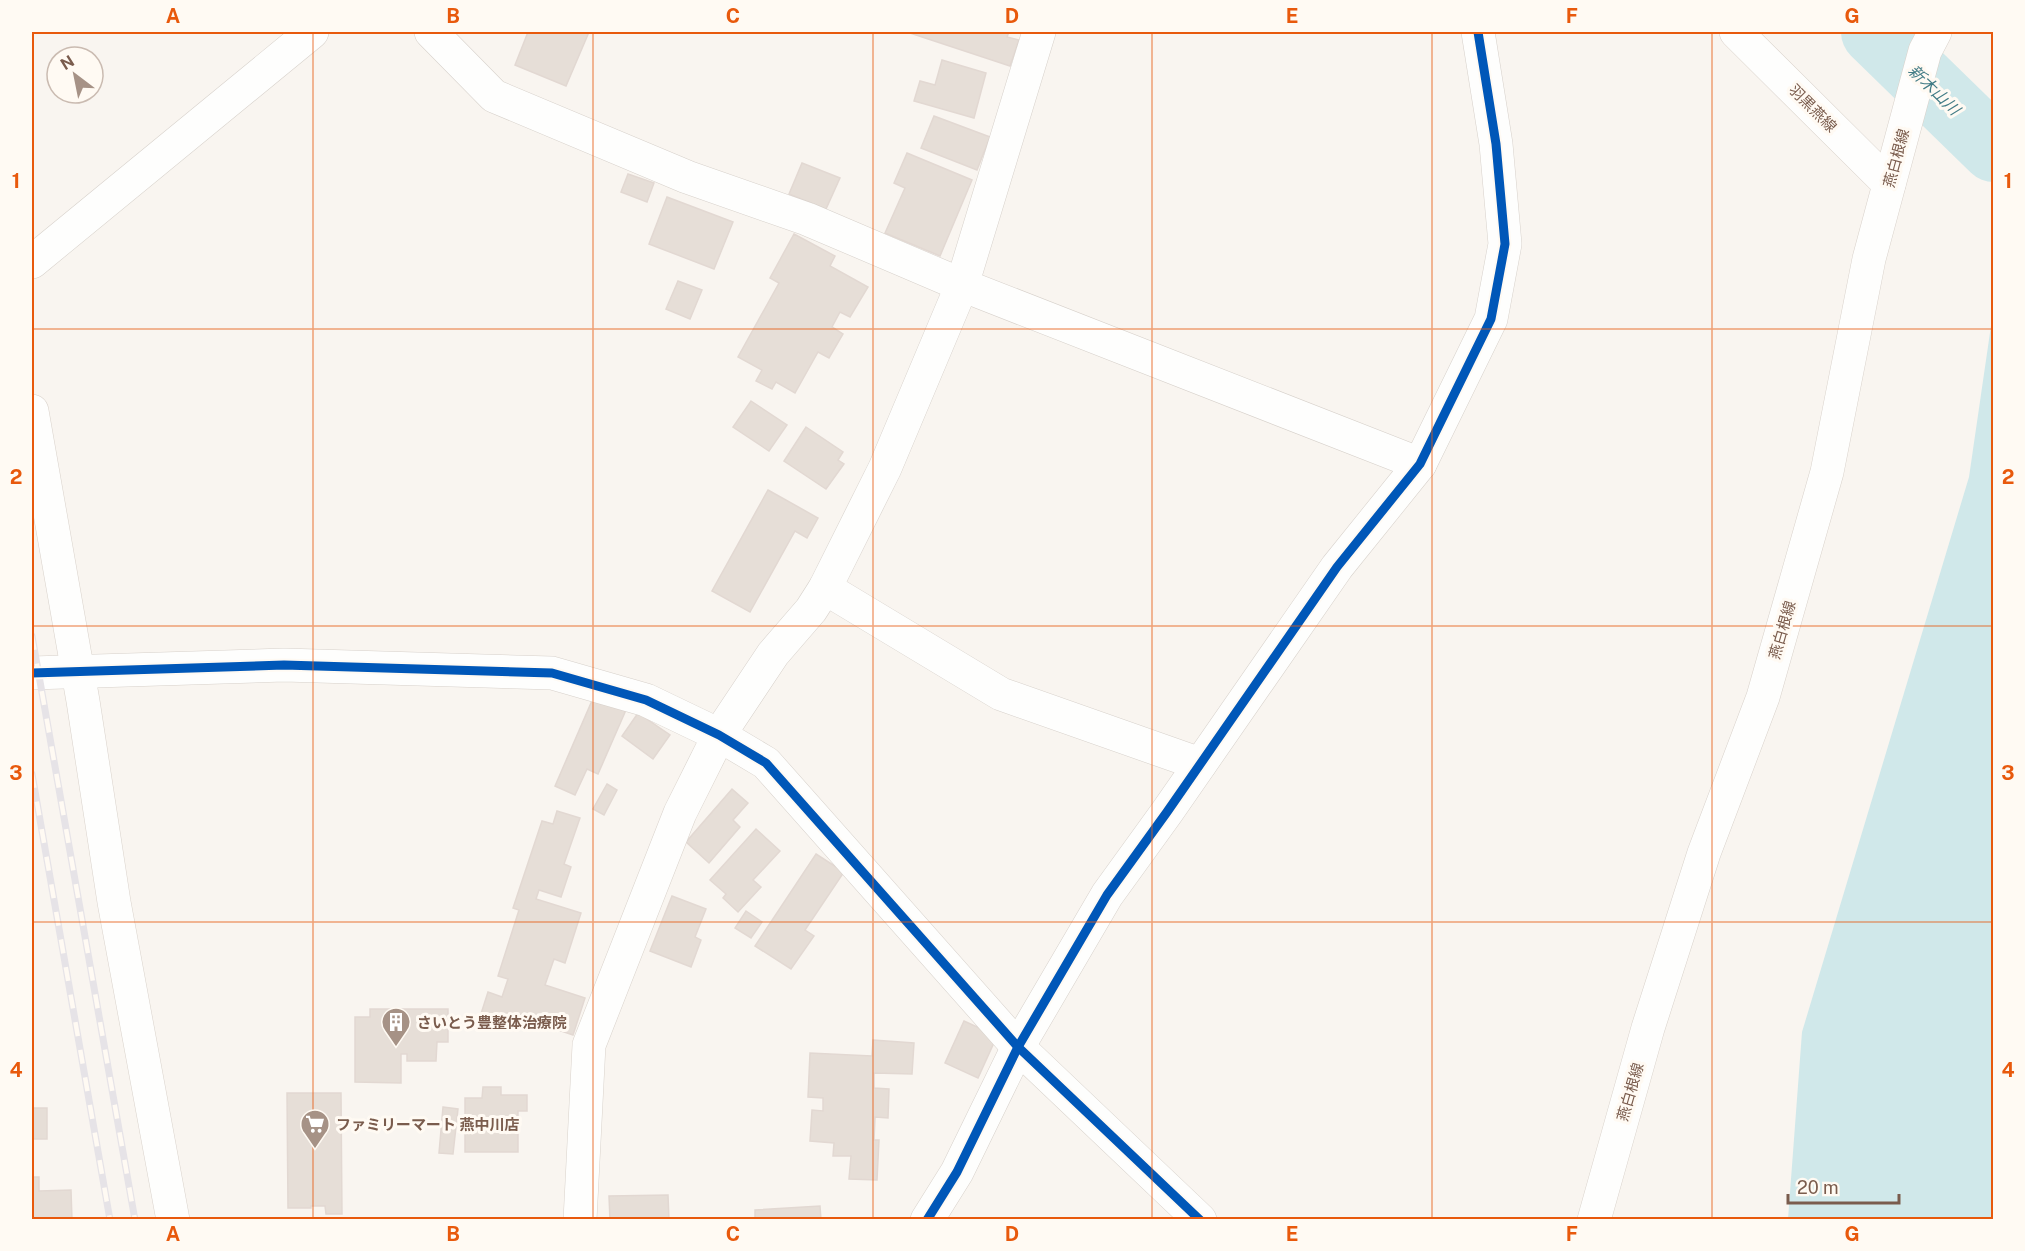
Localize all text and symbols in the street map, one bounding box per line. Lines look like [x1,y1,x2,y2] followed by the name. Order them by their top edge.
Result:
[166,4,180,28] text: A
[446,4,460,28] text: B
[726,4,740,28] text: C
[1005,4,1019,28] text: D
[1286,4,1298,28] text: E
[1566,4,1578,28] text: F
[1844,4,1860,28] text: G
[45,45,105,105] north arrow
[57,51,78,74] text: N
[1904,61,1965,120] water label: 新木山川
[1786,81,1840,135] street label: 羽黒燕線
[1880,127,1912,189] street label: 燕白根線
[12,169,20,193] text: 1
[2004,169,2012,193] text: 1
[10,465,22,489] text: 2
[2002,465,2014,489] text: 2
[1766,599,1798,661] street label: 燕白根線
[9,761,23,785] text: 3
[2001,761,2015,785] text: 3
[380,1006,412,1048] building icon: さいとう豊整体治療院
[417,1014,567,1031] place label: さいとう豊整体治療院
[9,1058,23,1082] text: 4
[2001,1058,2015,1082] text: 4
[1614,1061,1646,1123] street label: 燕白根線
[299,1108,331,1150] supermarket icon: ファミリーマート 燕中川店
[336,1116,519,1133] place label: ファミリーマート 燕中川店
[1788,1167,1899,1205] scale bar
[1797,1177,1839,1198] text: 20 m
[166,1222,180,1246] text: A
[446,1222,460,1246] text: B
[726,1222,740,1246] text: C
[1005,1222,1019,1246] text: D
[1286,1222,1298,1246] text: E
[1566,1222,1578,1246] text: F
[1844,1222,1860,1246] text: G

